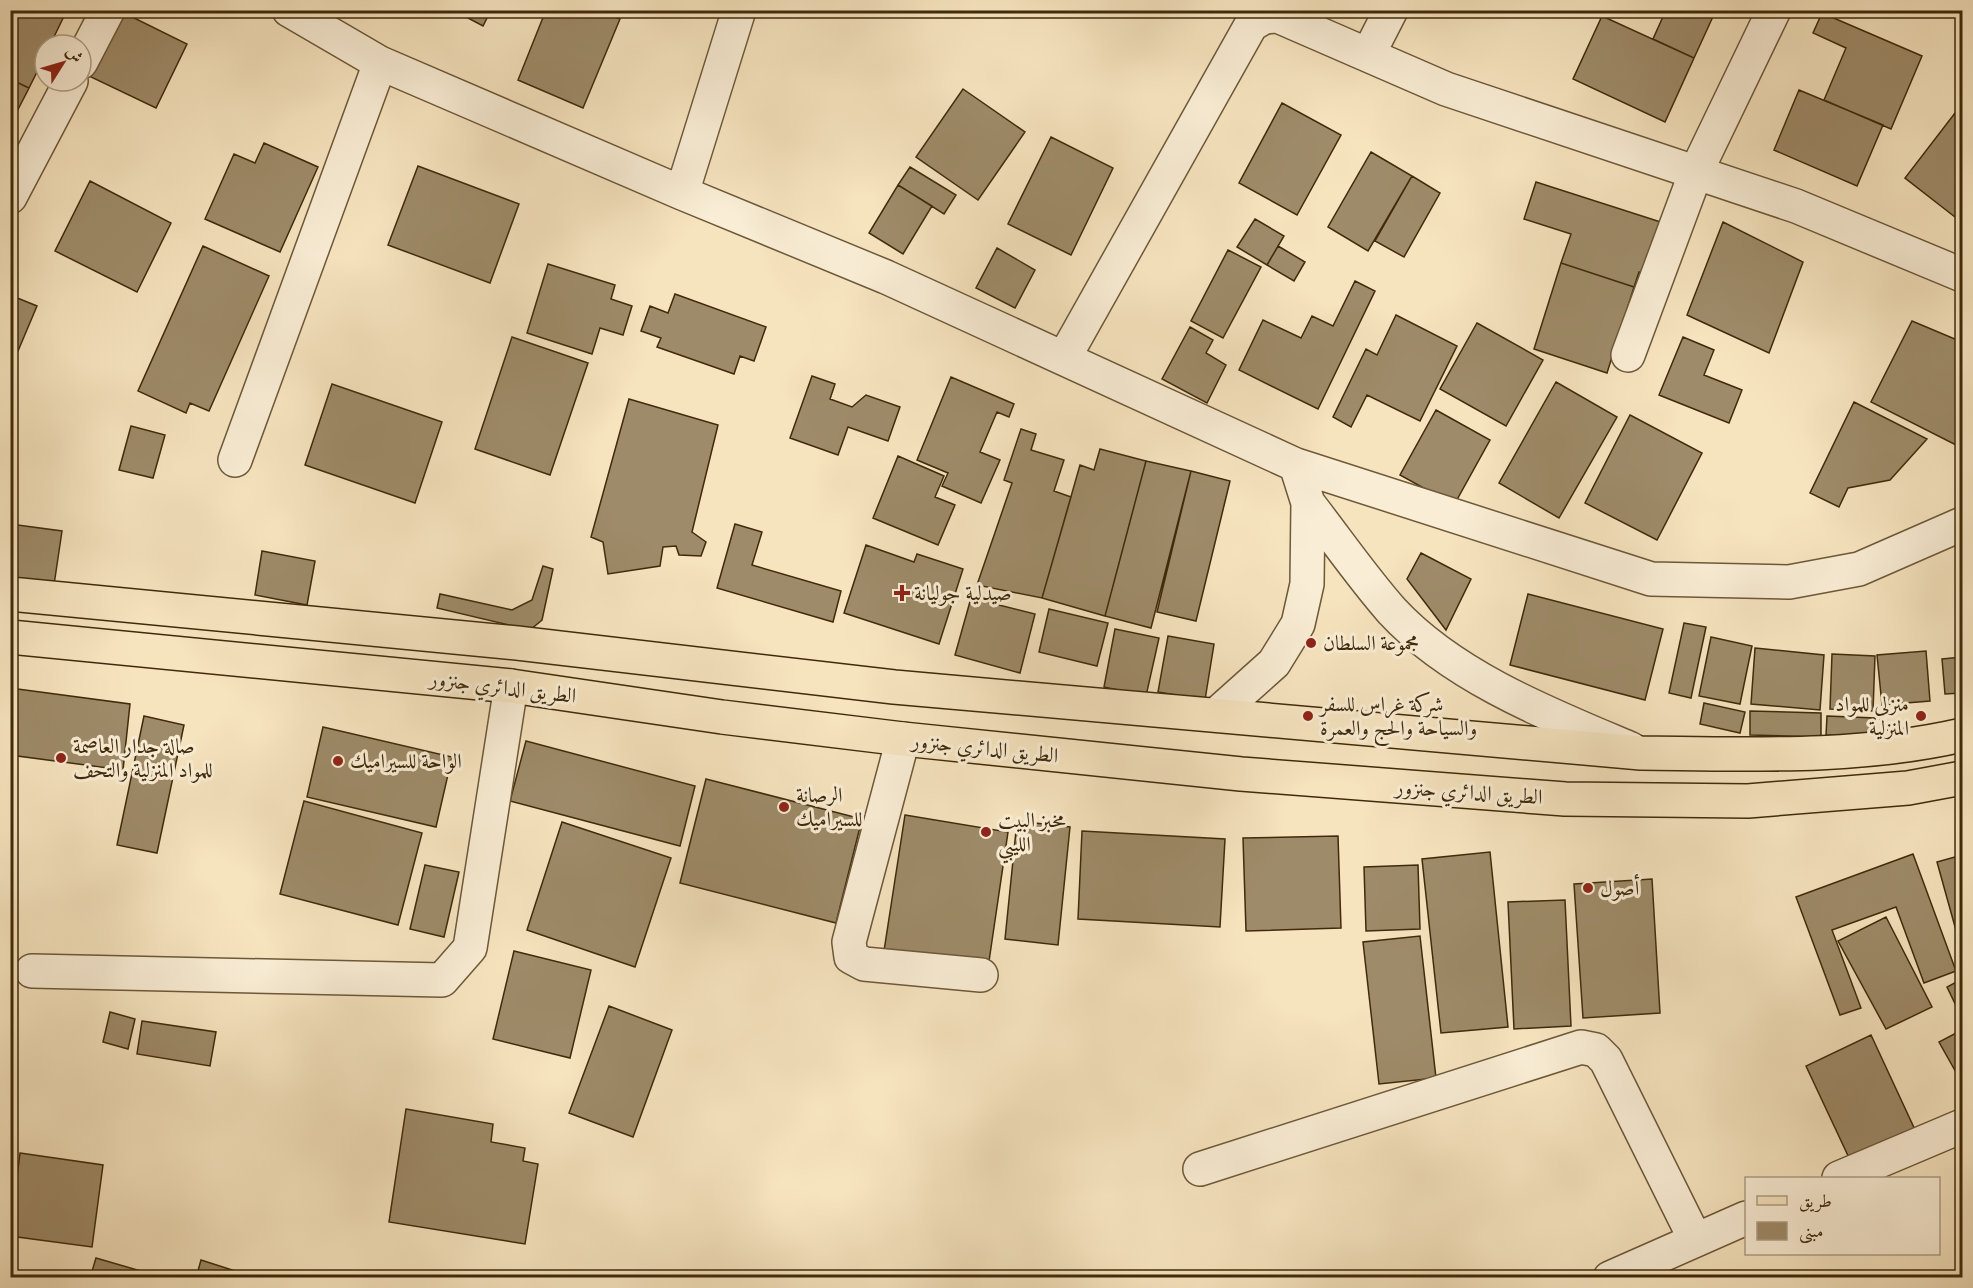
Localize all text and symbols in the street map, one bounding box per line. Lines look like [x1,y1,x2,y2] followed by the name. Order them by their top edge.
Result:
[33,33,93,93] north arrow
[61,40,89,68] text: ش
[914,577,1012,608] place label: صيدلية جوليانة
[895,586,909,600] marker: صيدلية جوليانة
[1323,627,1419,658] place label: مجموعة السلطان
[1304,636,1318,650] marker: مجموعة السلطان
[426,662,578,712] street label: الطريق الدائري جنزور
[1318,688,1477,747] place label: شركة غراس للسفر والسياحة والحج والعمرة
[1835,688,1909,743] place label: منزلي للمواد المنزلية
[1301,709,1315,723] marker: شركة غراس للسفر والسياحة والحج والعمرة
[1914,709,1928,723] marker: منزلي للمواد المنزلية
[908,724,1060,772] street label: الطريق الدائري جنزور
[73,730,213,785] place label: صالة جدار العاصمة للمواد المنزلية والتحف
[350,745,462,776] place label: الواحة للسيراميك
[54,751,68,765] marker: صالة جدار العاصمة للمواد المنزلية والتحف
[331,754,345,768] marker: الواحة للسيراميك
[1392,771,1544,813] street label: الطريق الدائري جنزور
[796,779,863,834] place label: الرصانة للسيراميك
[777,800,791,814] marker: الرصانة للسيراميك
[998,804,1066,864] place label: مخبز البيت الليبي
[979,825,993,839] marker: مخبز البيت الليبي
[1600,872,1640,903] place label: أصول
[1581,881,1595,895] marker: أصول
[1745,1177,1940,1255] legend
[1799,1187,1832,1214] text: طريق
[1799,1217,1824,1244] text: مبنى

